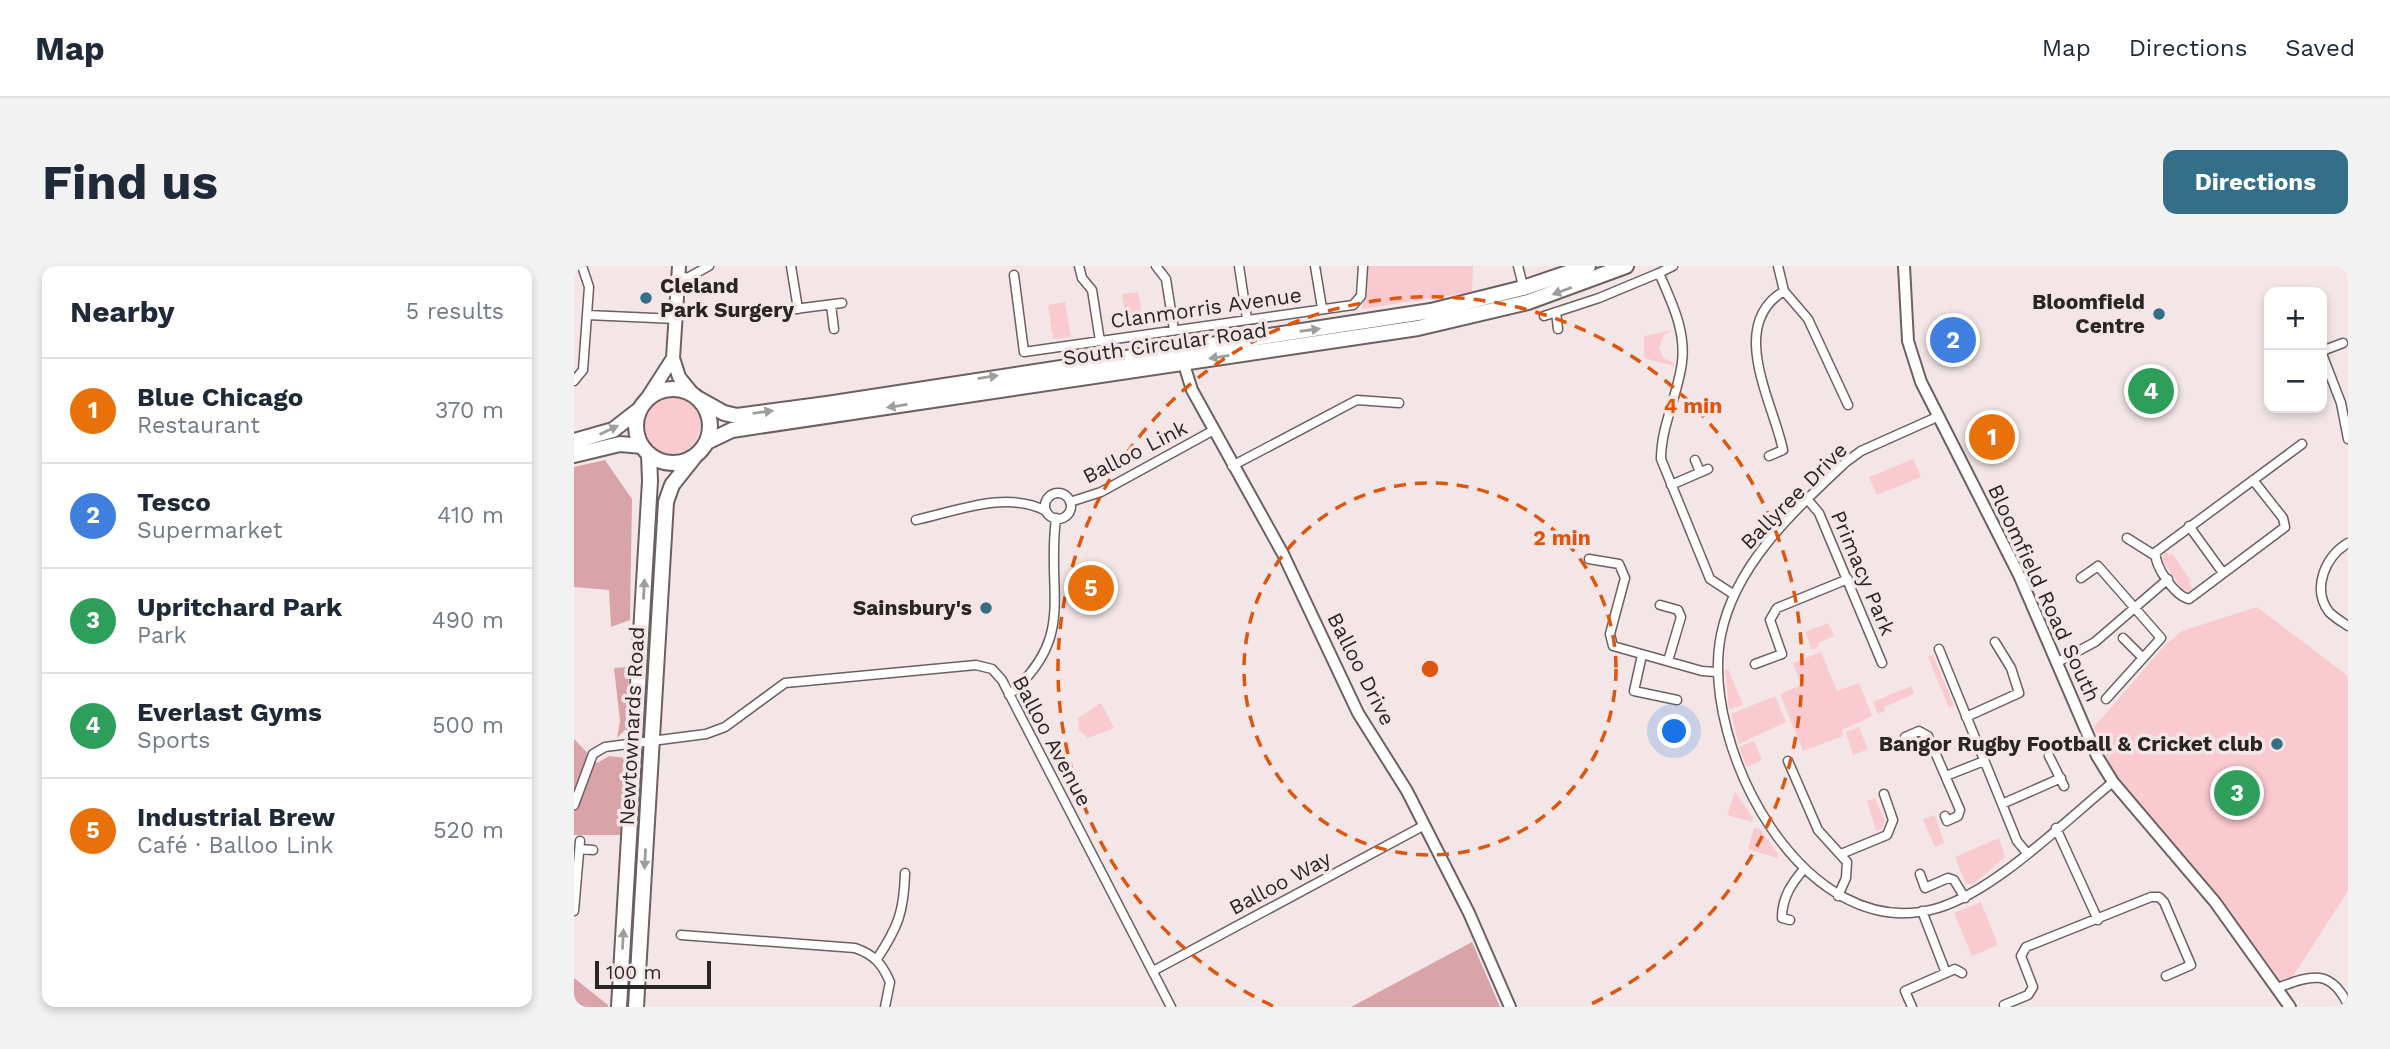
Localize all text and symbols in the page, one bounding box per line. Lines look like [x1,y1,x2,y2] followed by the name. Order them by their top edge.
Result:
[35,29,105,68] text: Map
[2042,34,2091,62] text: Map
[2129,34,2247,62] text: Directions
[2285,34,2355,62] text: Saved
[2163,150,2348,214] button: Directions
[42,153,218,211] text: Find us
[660,273,794,322] place label: Cleland Park Surgery
[1109,282,1303,333] street label: Clanmorris Avenue
[1551,285,1572,296] one-way arrow
[2264,287,2327,413] map controls
[2264,287,2327,350] button: +
[2032,289,2145,338] place label: Bloomfield Centre
[638,290,654,306] marker: Cleland Park Surgery
[70,294,175,329] text: Nearby
[406,298,504,325] text: 5 results
[2151,306,2167,322] marker: Bloomfield Centre
[1930,314,1976,366] pin: 2
[1061,317,1269,370] street label: South Circular Road
[1299,324,1321,335] one-way arrow
[2264,350,2327,413] button: −
[1208,352,1230,363] one-way arrow
[2128,365,2174,417] pin: 4
[977,371,999,382] one-way arrow
[137,382,303,412] text: Blue Chicago
[1664,393,1722,418] text: 4 min
[88,397,98,424] text: 1
[435,397,504,424] text: 370 m
[886,401,908,412] one-way arrow
[752,407,774,418] one-way arrow
[1969,411,2015,463] pin: 1
[137,412,260,439] text: Restaurant
[1078,415,1191,489] street label: Balloo Link
[599,424,619,436] one-way arrow
[1735,437,1852,554] street label: Ballyree Drive
[1983,480,2106,706] street label: Bloomfield Road South
[137,487,211,517] text: Tesco
[86,502,100,529] text: 2
[437,502,504,529] text: 410 m
[1826,507,1901,639] street label: Primacy Park
[137,517,282,544] text: Supermarket
[1533,525,1591,550] text: 2 min
[1068,562,1114,614] pin: 5
[638,578,649,600] one-way arrow
[137,592,342,622] text: Upritchard Park
[853,595,972,620] place label: Sainsbury's
[978,600,994,616] marker: Sainsbury's
[86,607,100,634] text: 3
[432,607,504,634] text: 490 m
[1322,608,1401,729] street label: Balloo Drive
[137,622,186,649] text: Park
[614,626,649,826] street label: Newtownards Road
[1418,657,1442,681] centre of rings
[1008,671,1097,810] street label: Balloo Avenue
[137,697,322,727] text: Everlast Gyms
[86,712,100,739] text: 4
[432,712,504,739] text: 500 m
[1657,714,1691,748] your location
[137,727,210,754] text: Sports
[1879,731,2263,756] place label: Bangor Rugby Football & Cricket club
[2269,736,2285,752] marker: Bangor Rugby Football & Cricket club
[2214,767,2260,819] pin: 3
[137,802,335,832] text: Industrial Brew
[86,817,100,844] text: 5
[433,817,504,844] text: 520 m
[137,832,333,859] text: Café · Balloo Link
[1225,845,1335,920] street label: Balloo Way
[639,848,650,870] one-way arrow
[618,928,629,950] one-way arrow
[595,958,710,990] scale bar
[606,961,662,984] text: 100 m

